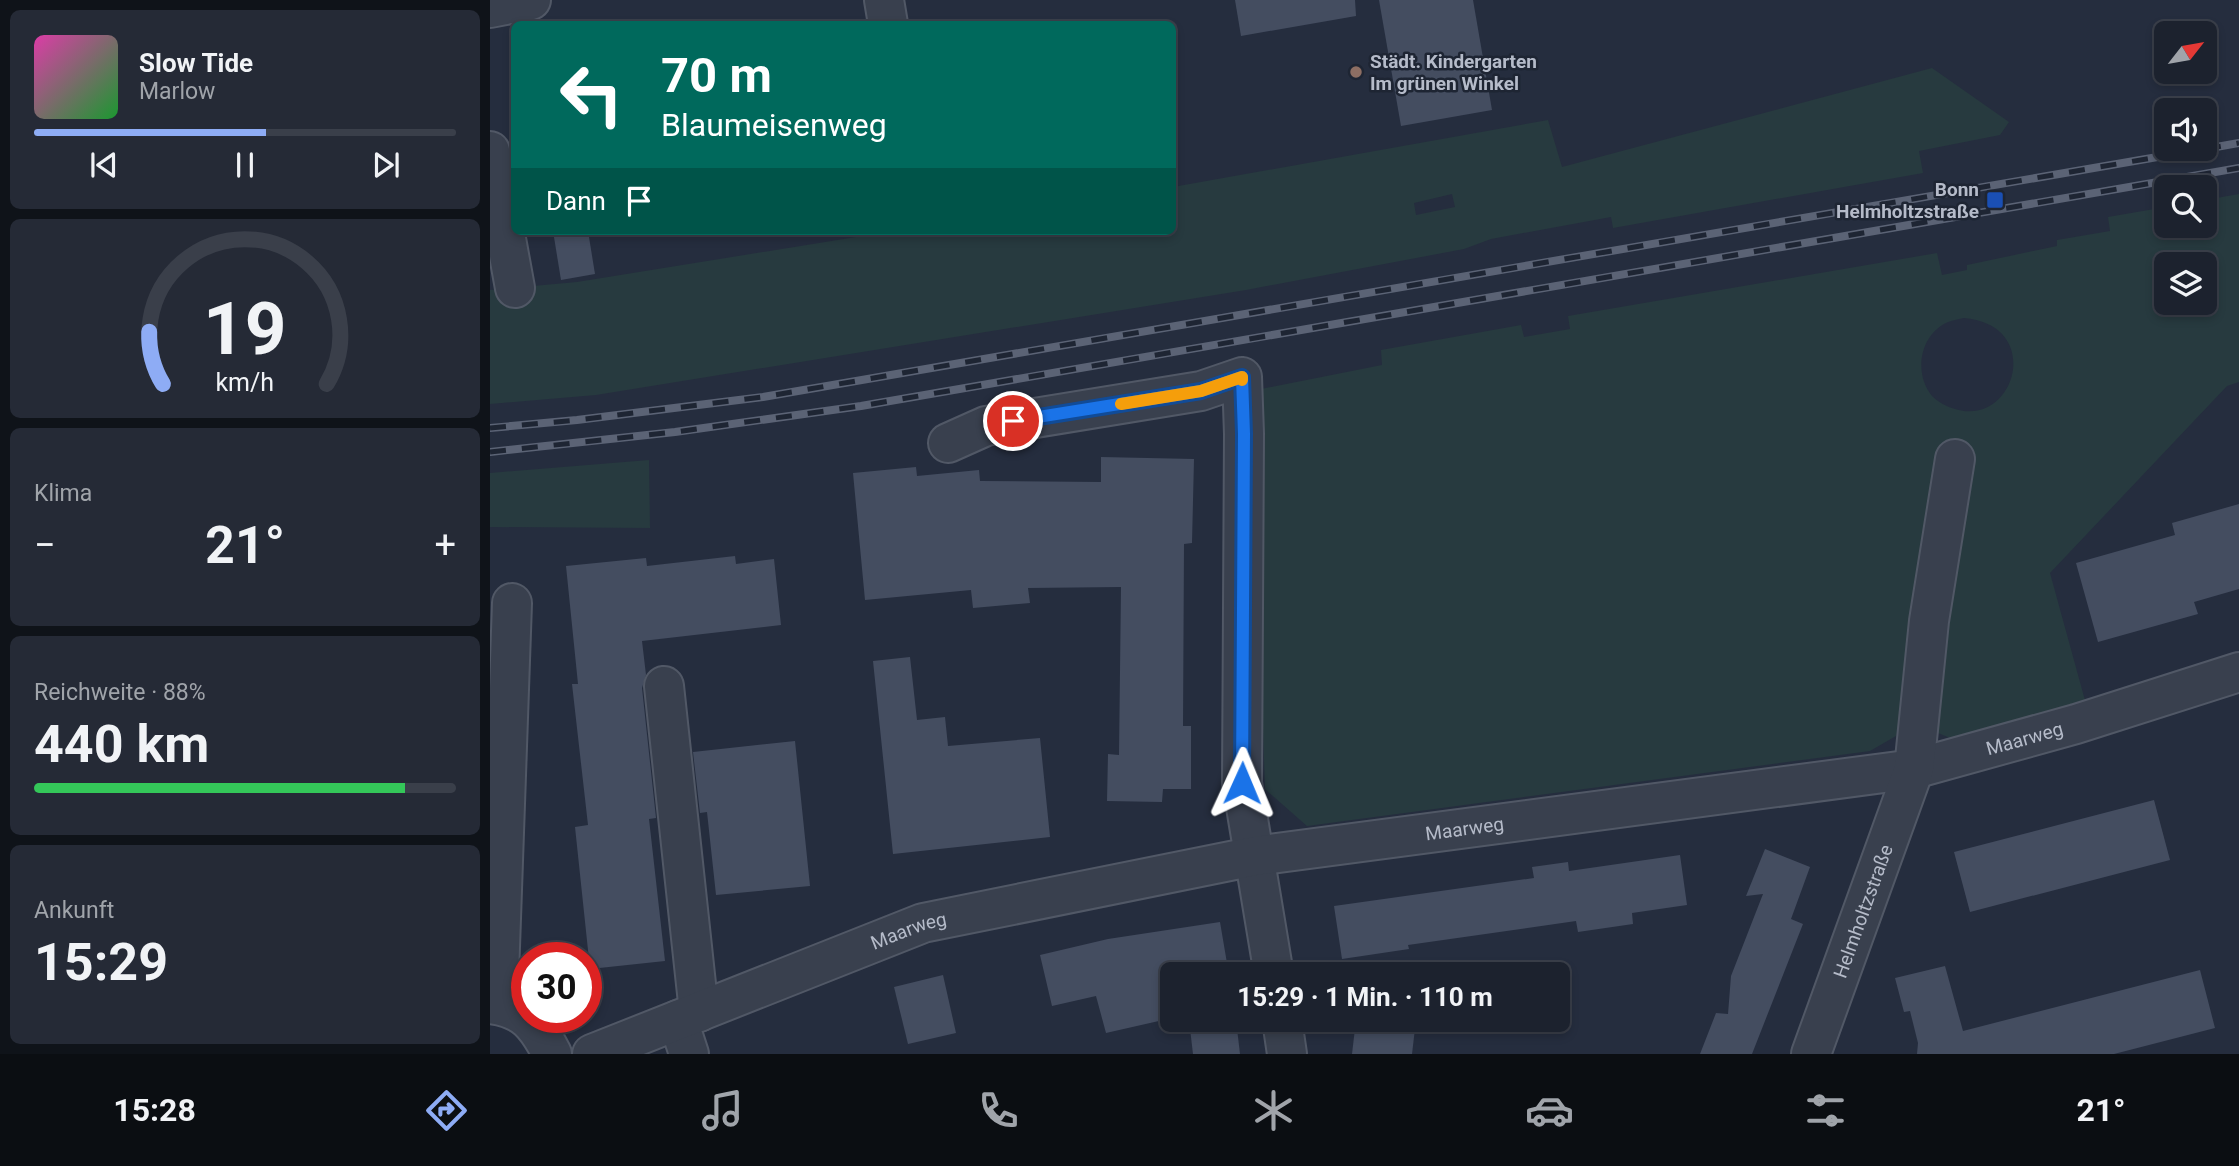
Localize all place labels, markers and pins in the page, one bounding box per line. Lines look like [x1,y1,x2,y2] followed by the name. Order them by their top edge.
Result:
[1370,50,1537,95] place label: Städt. Kindergarten Im grünen Winkel
[1348,64,1364,80] marker: Städt. Kindergarten Im grünen Winkel
[1836,178,1979,223] place label: Bonn Helmholtzstraße
[1985,190,2005,210] marker: Bonn Helmholtzstraße
[983,391,1043,451] pin

